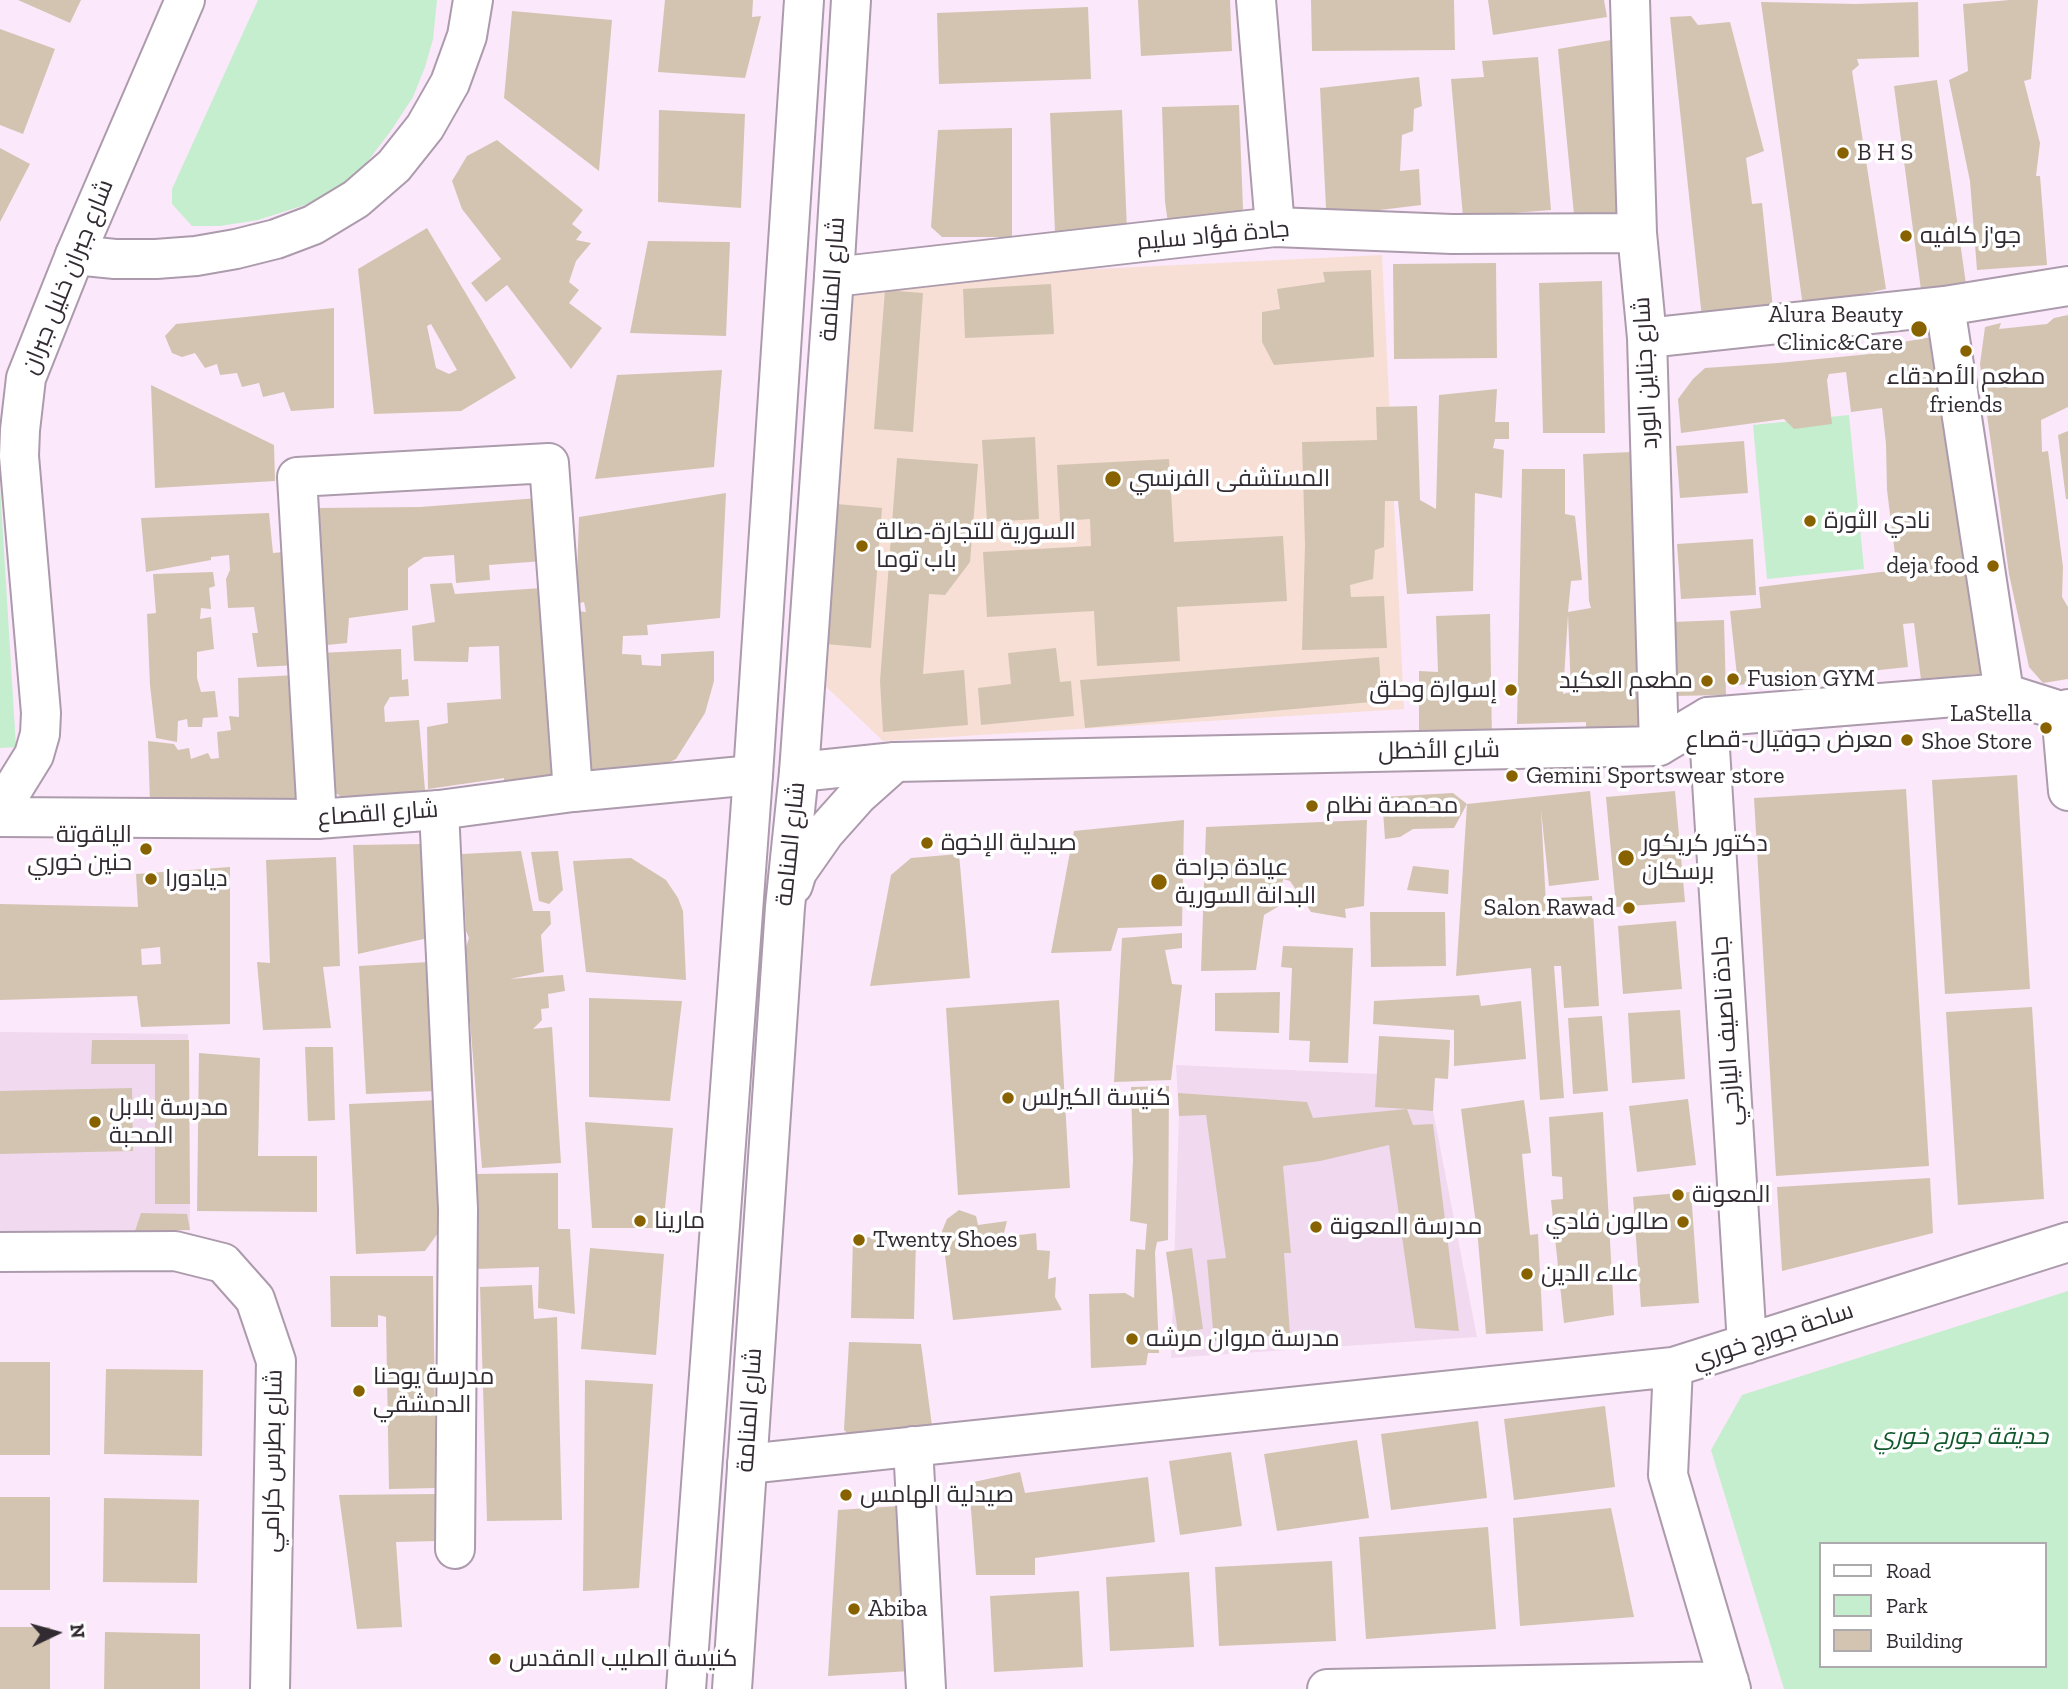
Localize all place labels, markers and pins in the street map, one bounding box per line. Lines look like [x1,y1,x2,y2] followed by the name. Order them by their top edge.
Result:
[1857,139,1913,167] place label: B H S
[1835,145,1851,161] marker: B H S
[1920,222,2021,250] place label: جو'ز كافيه
[1898,228,1914,244] marker: جو'ز كافيه
[1768,301,1903,357] place label: Alura Beauty Clinic&Care
[1909,319,1929,339] marker: Alura Beauty Clinic&Care
[1958,343,1974,359] marker: مطعم الأصدقاء friends
[1886,363,2046,419] place label: مطعم الأصدقاء friends
[1129,465,1330,493] place label: المستشفى الفرنسي
[1103,469,1123,489] marker: المستشفى الفرنسي
[1824,507,1930,535] place label: نادي الثورة
[1802,513,1818,529] marker: نادي الثورة
[876,518,1076,574] place label: السورية للتجارة-صالة باب توما
[854,538,870,554] marker: السورية للتجارة-صالة باب توما
[1886,552,1979,580] place label: deja food
[1985,558,2001,574] marker: deja food
[1747,665,1875,693] place label: Fusion GYM
[1559,667,1693,695] place label: مطعم العكيد
[1725,671,1741,687] marker: Fusion GYM
[1699,673,1715,689] marker: مطعم العكيد
[1369,676,1497,704] place label: إسوارة وحلق
[1503,682,1519,698] marker: إسوارة وحلق
[1921,700,2032,756] place label: LaStella Shoe Store
[2038,720,2054,736] marker: LaStella Shoe Store
[1685,726,1893,754] place label: معرض جوفيال-قصاع
[1899,732,1915,748] marker: معرض جوفيال-قصاع
[1526,762,1785,790] place label: Gemini Sportswear store
[1504,768,1520,784] marker: Gemini Sportswear store
[1326,792,1458,820] place label: محمصة نظام
[1304,798,1320,814] marker: محمصة نظام
[27,821,132,877] place label: الياقوتة حنين خوري
[941,829,1077,857] place label: صيدلية الإخوة
[1642,830,1768,886] place label: دكتور كريكور برسكان
[919,835,935,851] marker: صيدلية الإخوة
[138,841,154,857] marker: الياقوتة حنين خوري
[1616,848,1636,868] marker: دكتور كريكور برسكان
[1175,854,1316,910] place label: عيادة جراحة البدانة السورية
[165,865,228,893] place label: ديادورا
[143,871,159,887] marker: ديادورا
[1149,872,1169,892] marker: عيادة جراحة البدانة السورية
[1484,894,1615,922] place label: Salon Rawad
[1621,900,1637,916] marker: Salon Rawad
[1022,1084,1171,1112] place label: كنيسة الكيرلس
[1000,1090,1016,1106] marker: كنيسة الكيرلس
[109,1094,228,1150] place label: مدرسة بلابل المحبة
[87,1114,103,1130] marker: مدرسة بلابل المحبة
[1692,1181,1771,1209] place label: المعونة
[1670,1187,1686,1203] marker: المعونة
[654,1207,705,1235] place label: مارينا
[1546,1208,1669,1236] place label: صالون فادي
[632,1213,648,1229] marker: مارينا
[1330,1213,1482,1241] place label: مدرسة المعونة
[1675,1214,1691,1230] marker: صالون فادي
[1308,1219,1324,1235] marker: مدرسة المعونة
[873,1226,1018,1254] place label: Twenty Shoes
[851,1232,867,1248] marker: Twenty Shoes
[1541,1260,1639,1288] place label: علاء الدين
[1519,1266,1535,1282] marker: علاء الدين
[1146,1325,1340,1353] place label: مدرسة مروان مرشه
[1124,1331,1140,1347] marker: مدرسة مروان مرشه
[373,1363,494,1419] place label: مدرسة يوحنا الدمشقي
[351,1383,367,1399] marker: مدرسة يوحنا الدمشقي
[860,1481,1014,1509] place label: صيدلية الهامس
[838,1487,854,1503] marker: صيدلية الهامس
[868,1595,927,1623] place label: Abiba
[846,1601,862,1617] marker: Abiba
[509,1645,738,1673] place label: كنيسة الصليب المقدس
[487,1651,503,1667] marker: كنيسة الصليب المقدس

